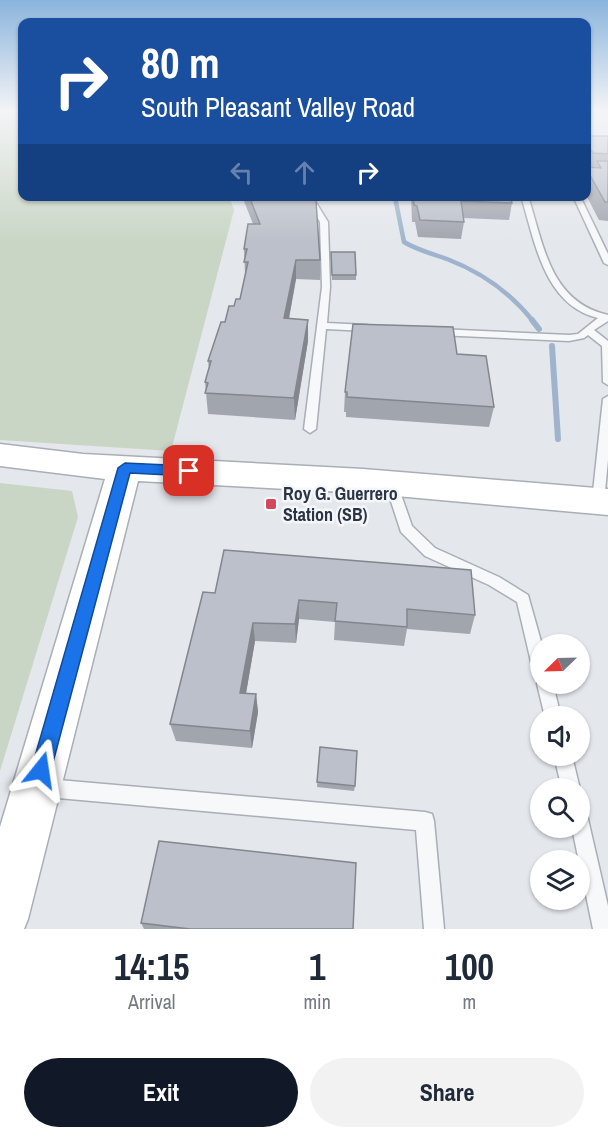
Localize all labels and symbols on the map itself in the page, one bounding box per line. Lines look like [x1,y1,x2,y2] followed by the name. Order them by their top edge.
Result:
[163,445,214,496] pin
[283,481,398,527] place label: Roy G. Guerrero Station (SB)
[264,497,278,511] marker: Roy G. Guerrero Station (SB)
[530,634,590,694] north arrow
[9,738,73,802] position arrow

